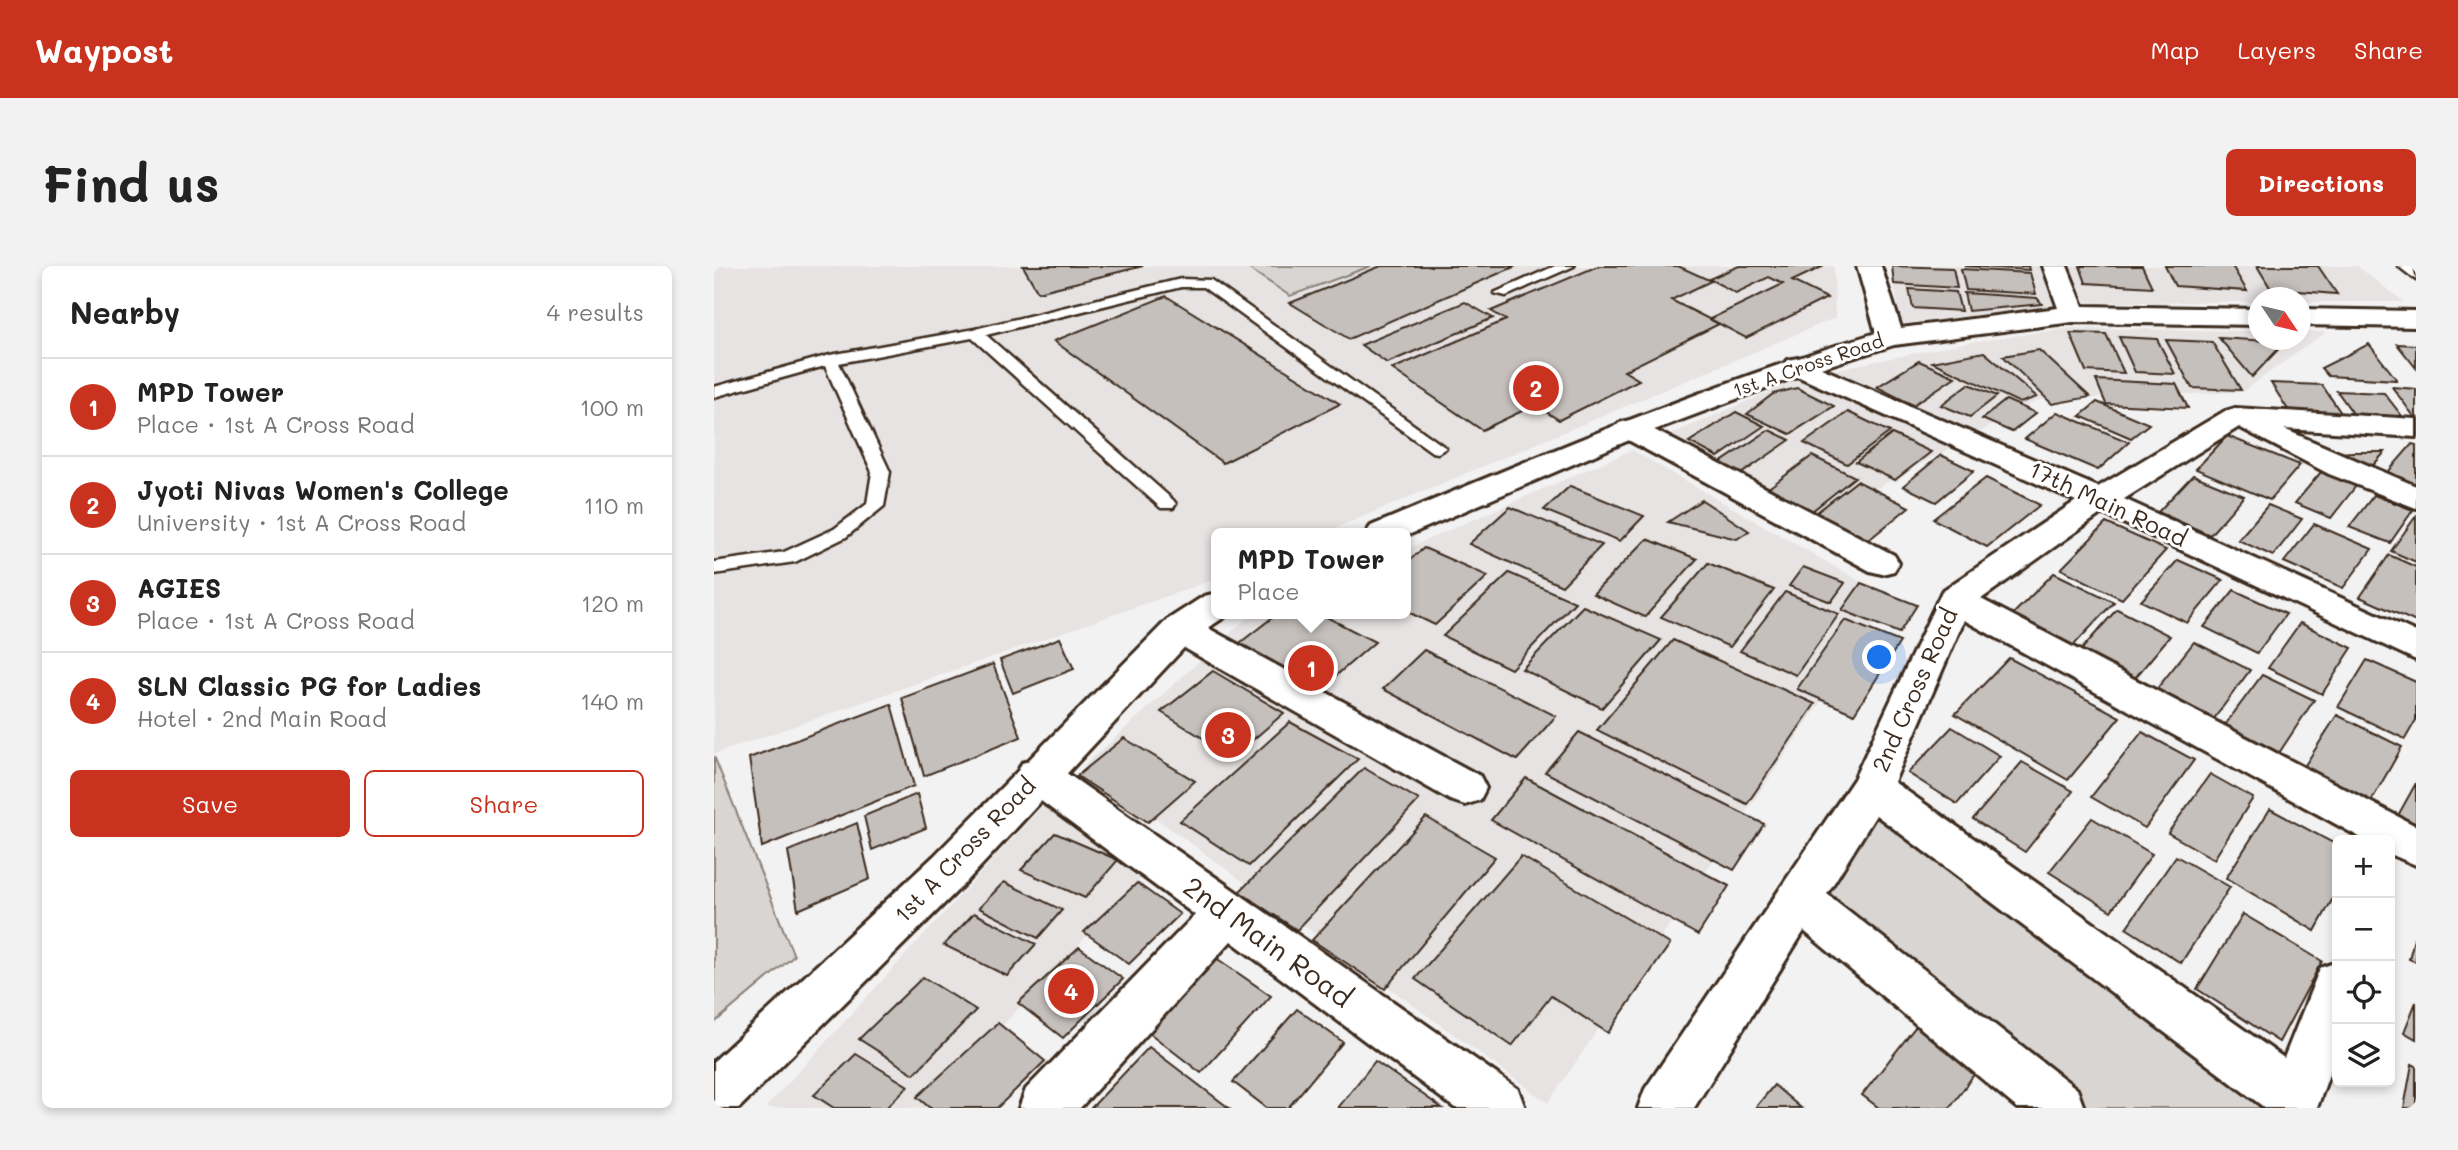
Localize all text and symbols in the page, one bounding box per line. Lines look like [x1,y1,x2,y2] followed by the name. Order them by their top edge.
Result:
[35,28,173,71] text: Waypost
[2151,34,2199,65] text: Map
[2237,34,2316,65] text: Layers
[2354,34,2423,65] text: Share
[2226,149,2416,216] button: Directions
[42,151,220,214] text: Find us
[2248,287,2311,350] north arrow
[70,292,180,332] text: Nearby
[547,297,644,327] text: 4 results
[1729,327,1886,402] street label: 1st A Cross Road
[1513,362,1559,414] pin: 2
[137,375,284,409] text: MPD Tower
[88,392,98,422] text: 1
[580,392,644,422] text: 100 m
[137,409,415,439] text: Place · 1st A Cross Road
[2025,453,2192,553] street label: 17th Main Road
[137,473,509,507] text: Jyoti Nivas Women's College
[87,490,99,520] text: 2
[584,490,644,520] text: 110 m
[137,507,466,537] text: University · 1st A Cross Road
[1211,528,1411,619] popup
[1237,542,1385,576] text: MPD Tower
[137,571,221,605] text: AGIES
[1237,576,1299,606] text: Place
[86,588,100,618] text: 3
[581,588,644,618] text: 120 m
[1865,603,1964,776] street label: 2nd Cross Road
[137,605,415,635] text: Place · 1st A Cross Road
[1862,640,1896,674] your location
[1288,642,1334,694] pin: 1
[137,669,481,703] text: SLN Classic PG for Ladies
[86,686,100,716] text: 4
[580,686,644,716] text: 140 m
[137,703,387,733] text: Hotel · 2nd Main Road
[1205,709,1251,761] pin: 3
[70,770,350,837] button: Save
[364,770,644,837] button: Share
[887,770,1041,928] street label: 1st A Cross Road
[2332,835,2395,1087] map controls
[2332,835,2395,898] button: +
[1177,868,1360,1015] street label: 2nd Main Road
[2332,898,2395,961] button: −
[2332,961,2395,1024] button: locate
[1048,965,1094,1017] pin: 4
[2332,1024,2395,1087] button: layers

